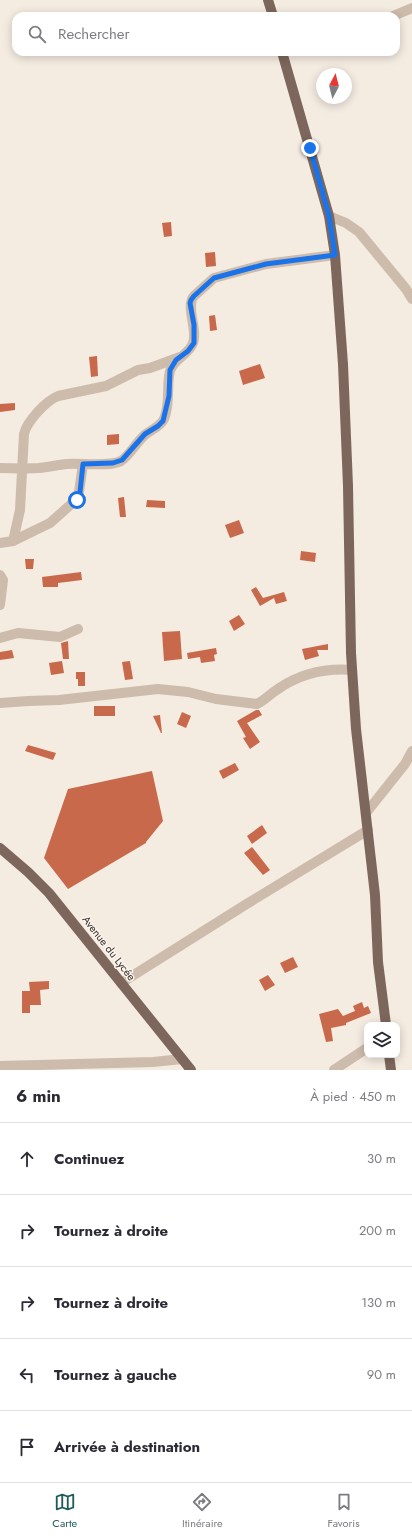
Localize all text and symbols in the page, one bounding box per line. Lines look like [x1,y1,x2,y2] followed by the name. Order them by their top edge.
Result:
[12,12,400,56] search box
[26,23,48,45] icon: search
[58,23,130,45] text: Rechercher
[316,68,352,104] north arrow
[301,139,319,157] route end
[68,491,86,509] route start
[79,912,140,984] street label: Avenue du Lycée
[364,1022,400,1058] map controls
[364,1022,400,1058] button: layers
[16,1084,61,1108] text: 6 min
[310,1087,396,1106] text: À pied · 450 m
[16,1148,38,1170] icon: ahead
[54,1148,124,1170] text: Continuez
[367,1149,396,1168] text: 30 m
[16,1220,38,1242] icon: right
[54,1220,168,1242] text: Tournez à droite
[359,1221,396,1240] text: 200 m
[16,1292,38,1314] icon: right
[54,1292,168,1314] text: Tournez à droite
[361,1293,396,1312] text: 130 m
[16,1364,38,1386] icon: left
[54,1364,177,1386] text: Tournez à gauche
[367,1365,396,1384] text: 90 m
[16,1436,38,1458] icon: arrive
[54,1436,200,1458] text: Arrivée à destination
[52,1491,77,1531] tab: Carte
[182,1491,223,1531] tab: Itinéraire
[327,1491,360,1531] tab: Favoris

